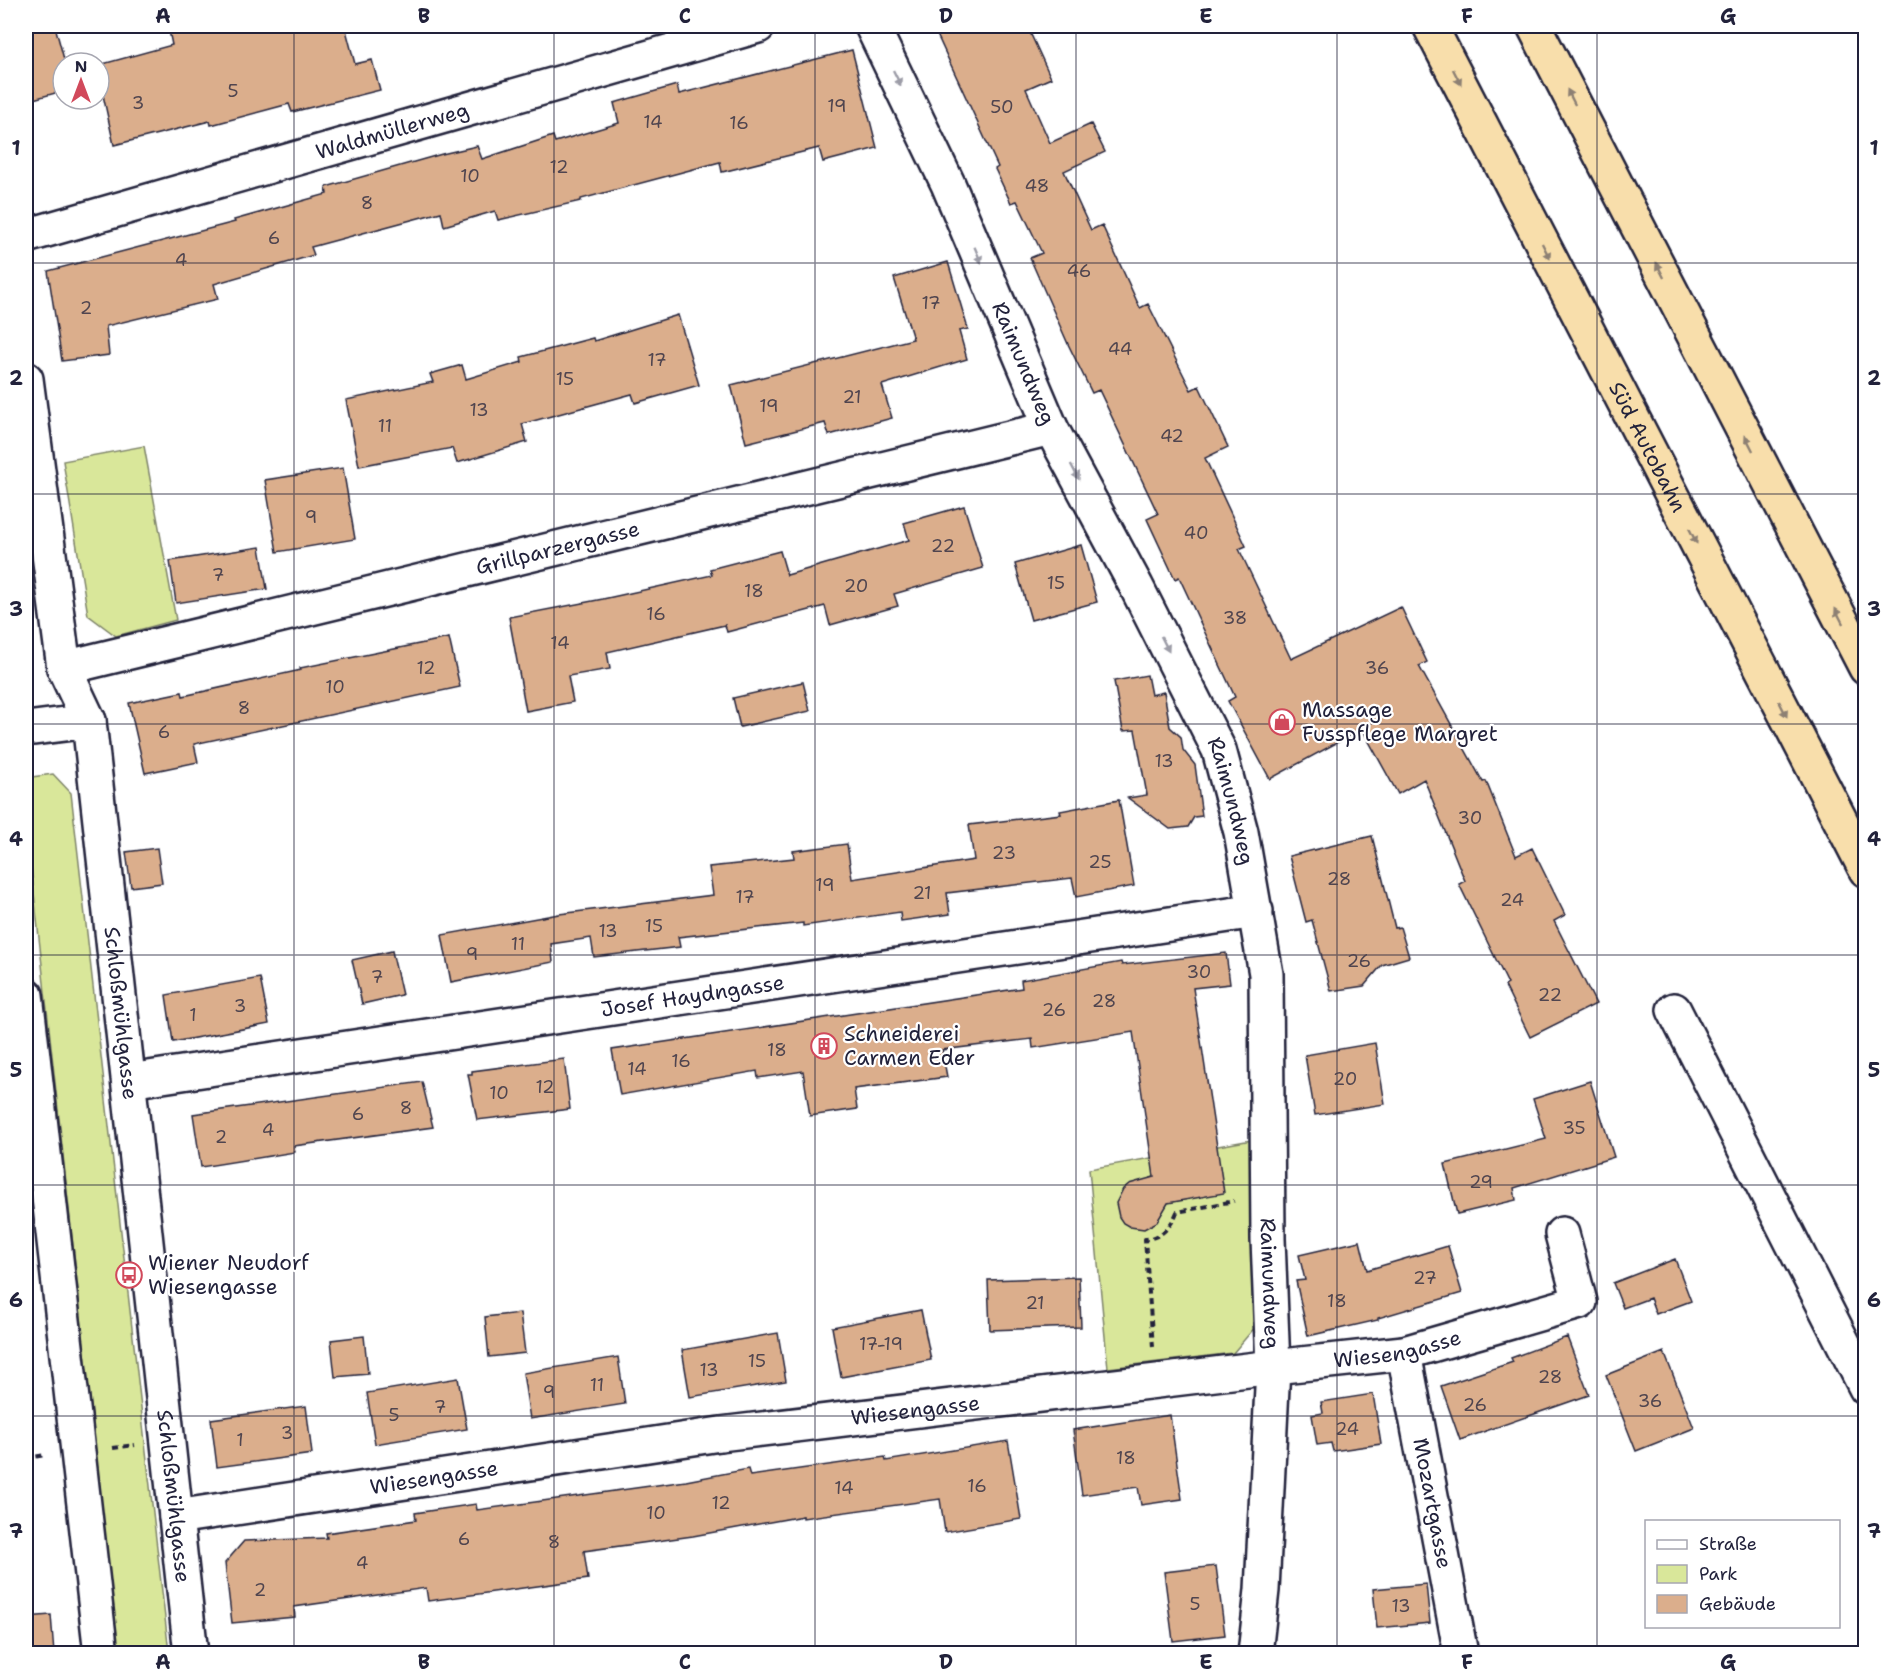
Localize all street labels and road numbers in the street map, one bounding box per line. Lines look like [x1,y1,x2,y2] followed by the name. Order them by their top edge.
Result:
[312,96,472,166] street label: Waldmüllerweg
[985,297,1062,429] street label: Raimundweg
[1602,377,1693,517] street label: Süd Autobahn
[473,515,642,581] street label: Grillparzergasse
[1201,732,1261,867] street label: Raimundweg
[98,925,144,1101] street label: Schloßmühlgasse
[599,968,786,1024] street label: Josef Haydngasse
[1254,1218,1286,1350] street label: Raimundweg
[1332,1323,1464,1374] street label: Wiesengasse
[849,1389,981,1432] street label: Wiesengasse
[150,1408,197,1584] street label: Schloßmühlgasse
[1406,1436,1459,1571] street label: Mozartgasse
[368,1454,500,1501] street label: Wiesengasse

